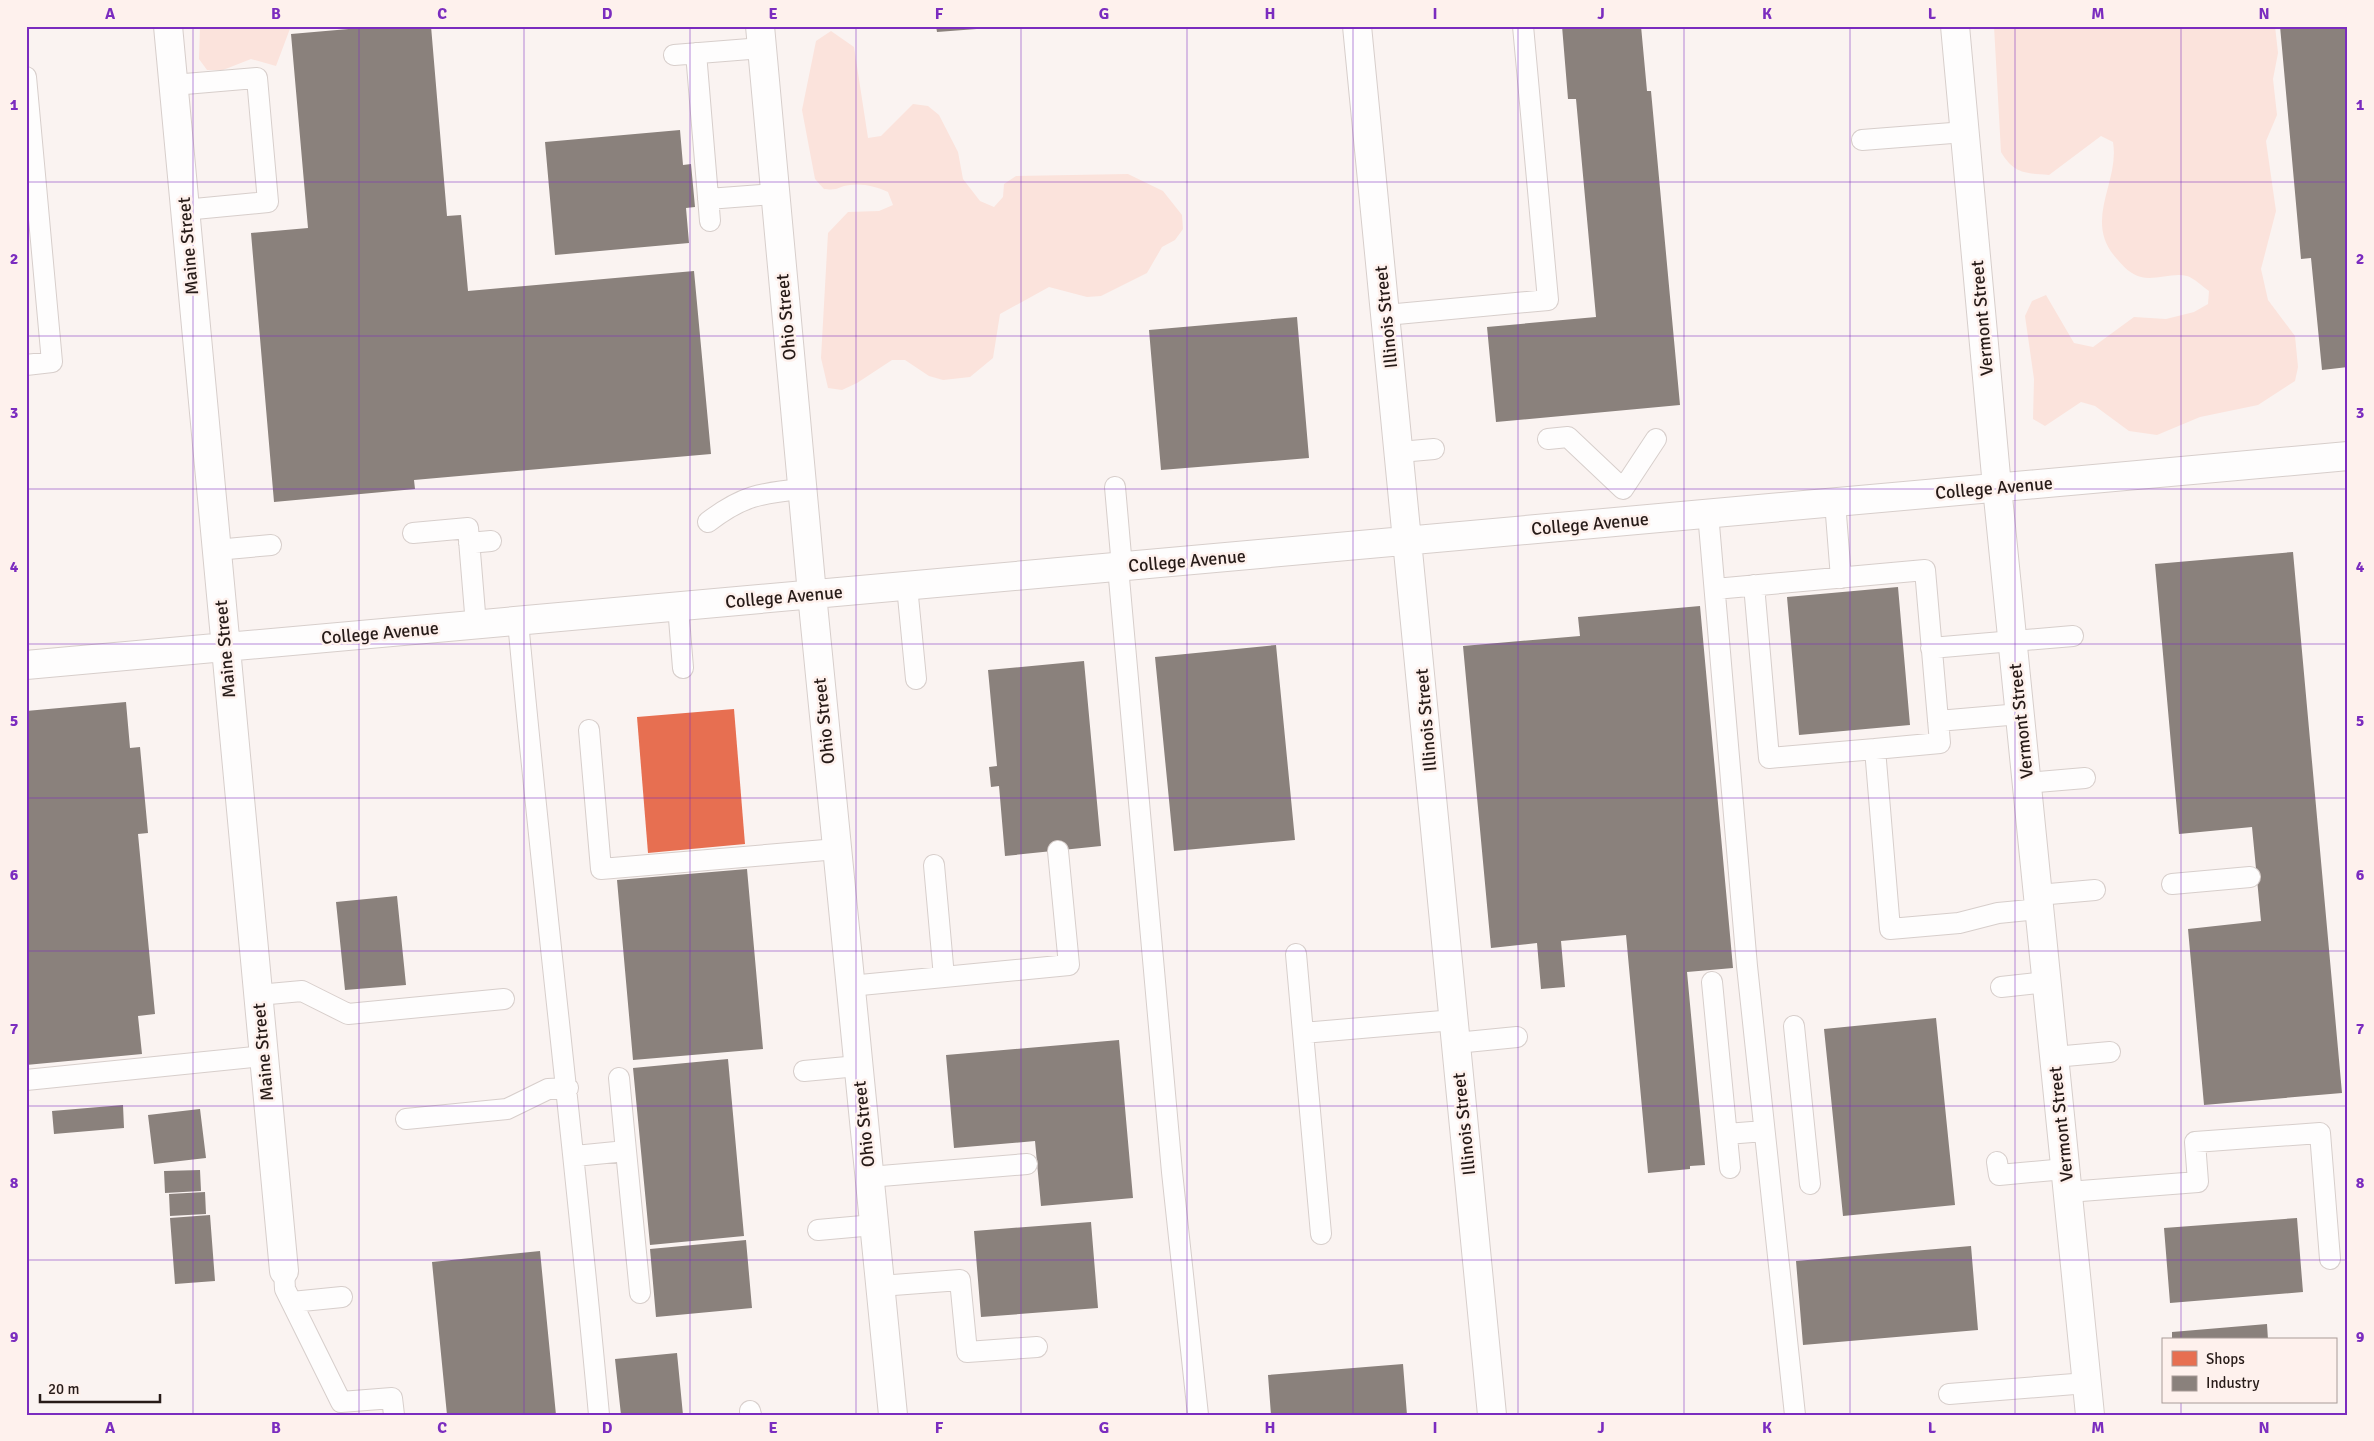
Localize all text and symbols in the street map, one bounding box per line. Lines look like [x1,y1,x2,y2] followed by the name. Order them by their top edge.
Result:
[105,4,116,24] text: A
[271,4,281,24] text: B
[437,4,447,24] text: C
[602,4,613,24] text: D
[768,4,778,24] text: E
[935,4,944,24] text: F
[1099,4,1109,24] text: G
[1265,4,1275,24] text: H
[1432,4,1438,24] text: I
[1597,4,1605,24] text: J
[1762,4,1772,24] text: K
[1928,4,1937,24] text: L
[2091,4,2105,24] text: M
[2258,4,2270,24] text: N
[10,95,19,115] text: 1
[2356,95,2365,115] text: 1
[173,196,203,296] street label: Maine Street
[10,249,18,269] text: 2
[2356,249,2364,269] text: 2
[1966,259,1998,377] street label: Vermont Street
[1370,265,1402,369] street label: Illinois Street
[771,273,801,361] street label: Ohio Street
[10,403,18,423] text: 3
[2356,403,2364,423] text: 3
[1934,472,2054,504] street label: College Avenue
[1530,508,1650,540] street label: College Avenue
[1127,545,1247,577] street label: College Avenue
[10,557,19,577] text: 4
[2356,557,2365,577] text: 4
[724,581,844,613] street label: College Avenue
[210,599,240,699] street label: Maine Street
[320,617,440,649] street label: College Avenue
[2004,662,2038,780] street label: Vermont Street
[1411,668,1441,772] street label: Illinois Street
[809,677,839,765] street label: Ohio Street
[10,711,18,731] text: 5
[2356,711,2364,731] text: 5
[10,865,19,885] text: 6
[2356,865,2365,885] text: 6
[248,1002,278,1102] street label: Maine Street
[10,1019,19,1039] text: 7
[2356,1019,2365,1039] text: 7
[2044,1065,2078,1183] street label: Vermont Street
[1448,1072,1480,1176] street label: Illinois Street
[849,1080,879,1168] street label: Ohio Street
[10,1173,19,1193] text: 8
[2356,1173,2365,1193] text: 8
[10,1327,19,1347] text: 9
[2356,1327,2365,1347] text: 9
[2162,1338,2336,1404] legend
[2206,1350,2245,1368] text: Shops
[40,1371,160,1403] scale bar
[2206,1374,2259,1392] text: Industry
[48,1380,79,1398] text: 20 m
[105,1418,116,1438] text: A
[271,1418,281,1438] text: B
[437,1418,447,1438] text: C
[602,1418,613,1438] text: D
[768,1418,778,1438] text: E
[935,1418,944,1438] text: F
[1099,1418,1109,1438] text: G
[1265,1418,1275,1438] text: H
[1432,1418,1438,1438] text: I
[1597,1418,1605,1438] text: J
[1762,1418,1772,1438] text: K
[1928,1418,1937,1438] text: L
[2091,1418,2105,1438] text: M
[2258,1418,2270,1438] text: N

